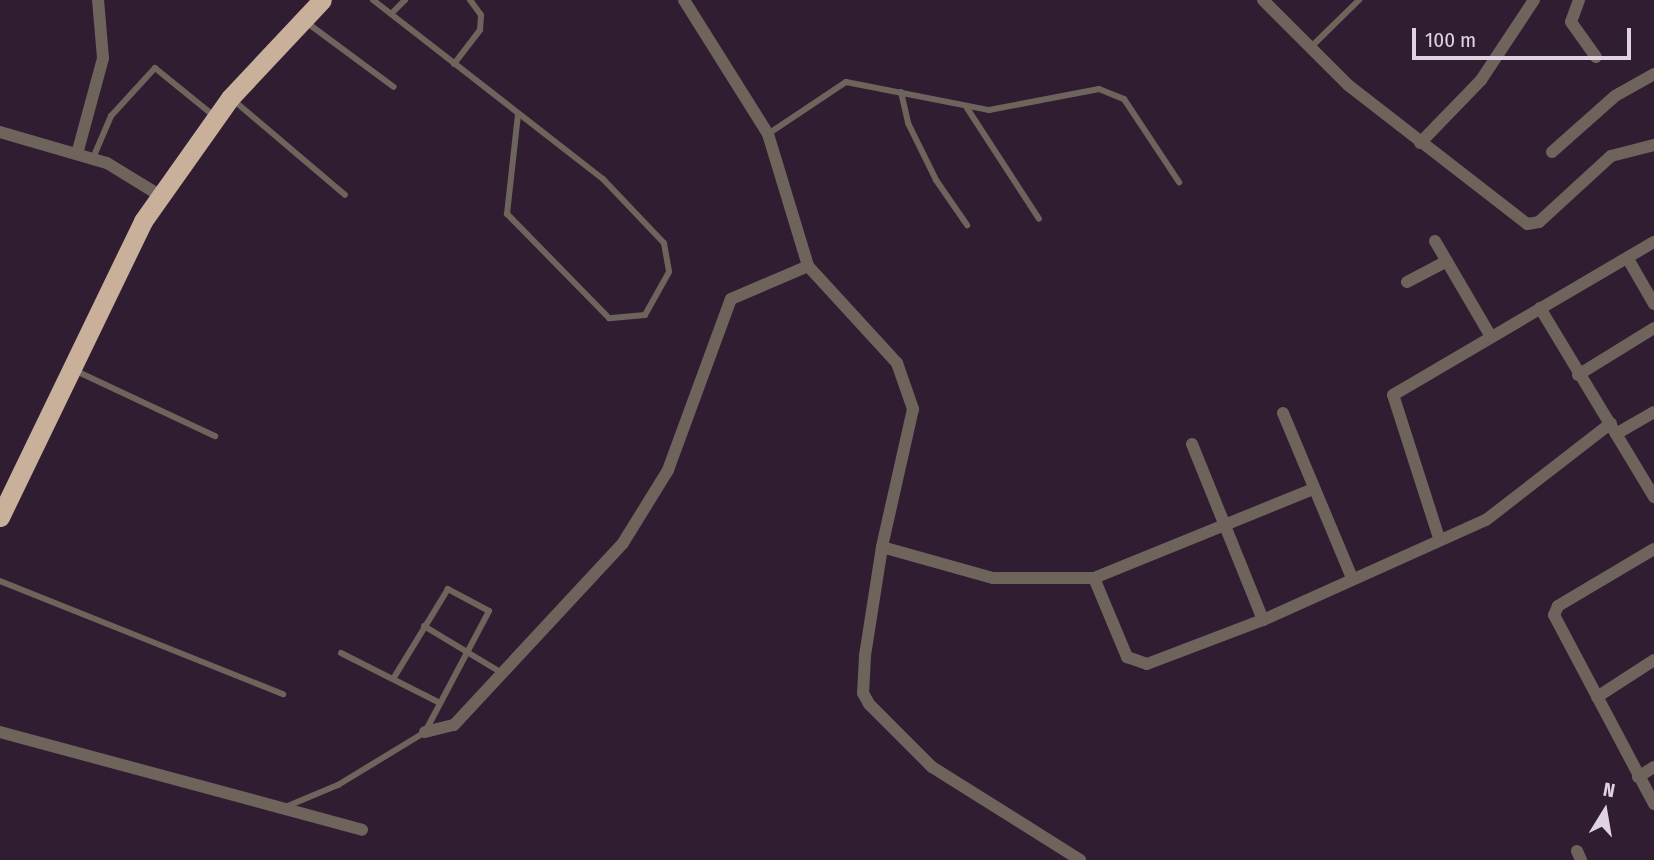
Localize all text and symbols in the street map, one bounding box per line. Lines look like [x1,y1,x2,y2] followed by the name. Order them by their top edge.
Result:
[1416,14,1635,58] scale bar
[1425,27,1476,53] text: 100 m
[1570,776,1640,846] north arrow
[1601,778,1617,802] text: N

